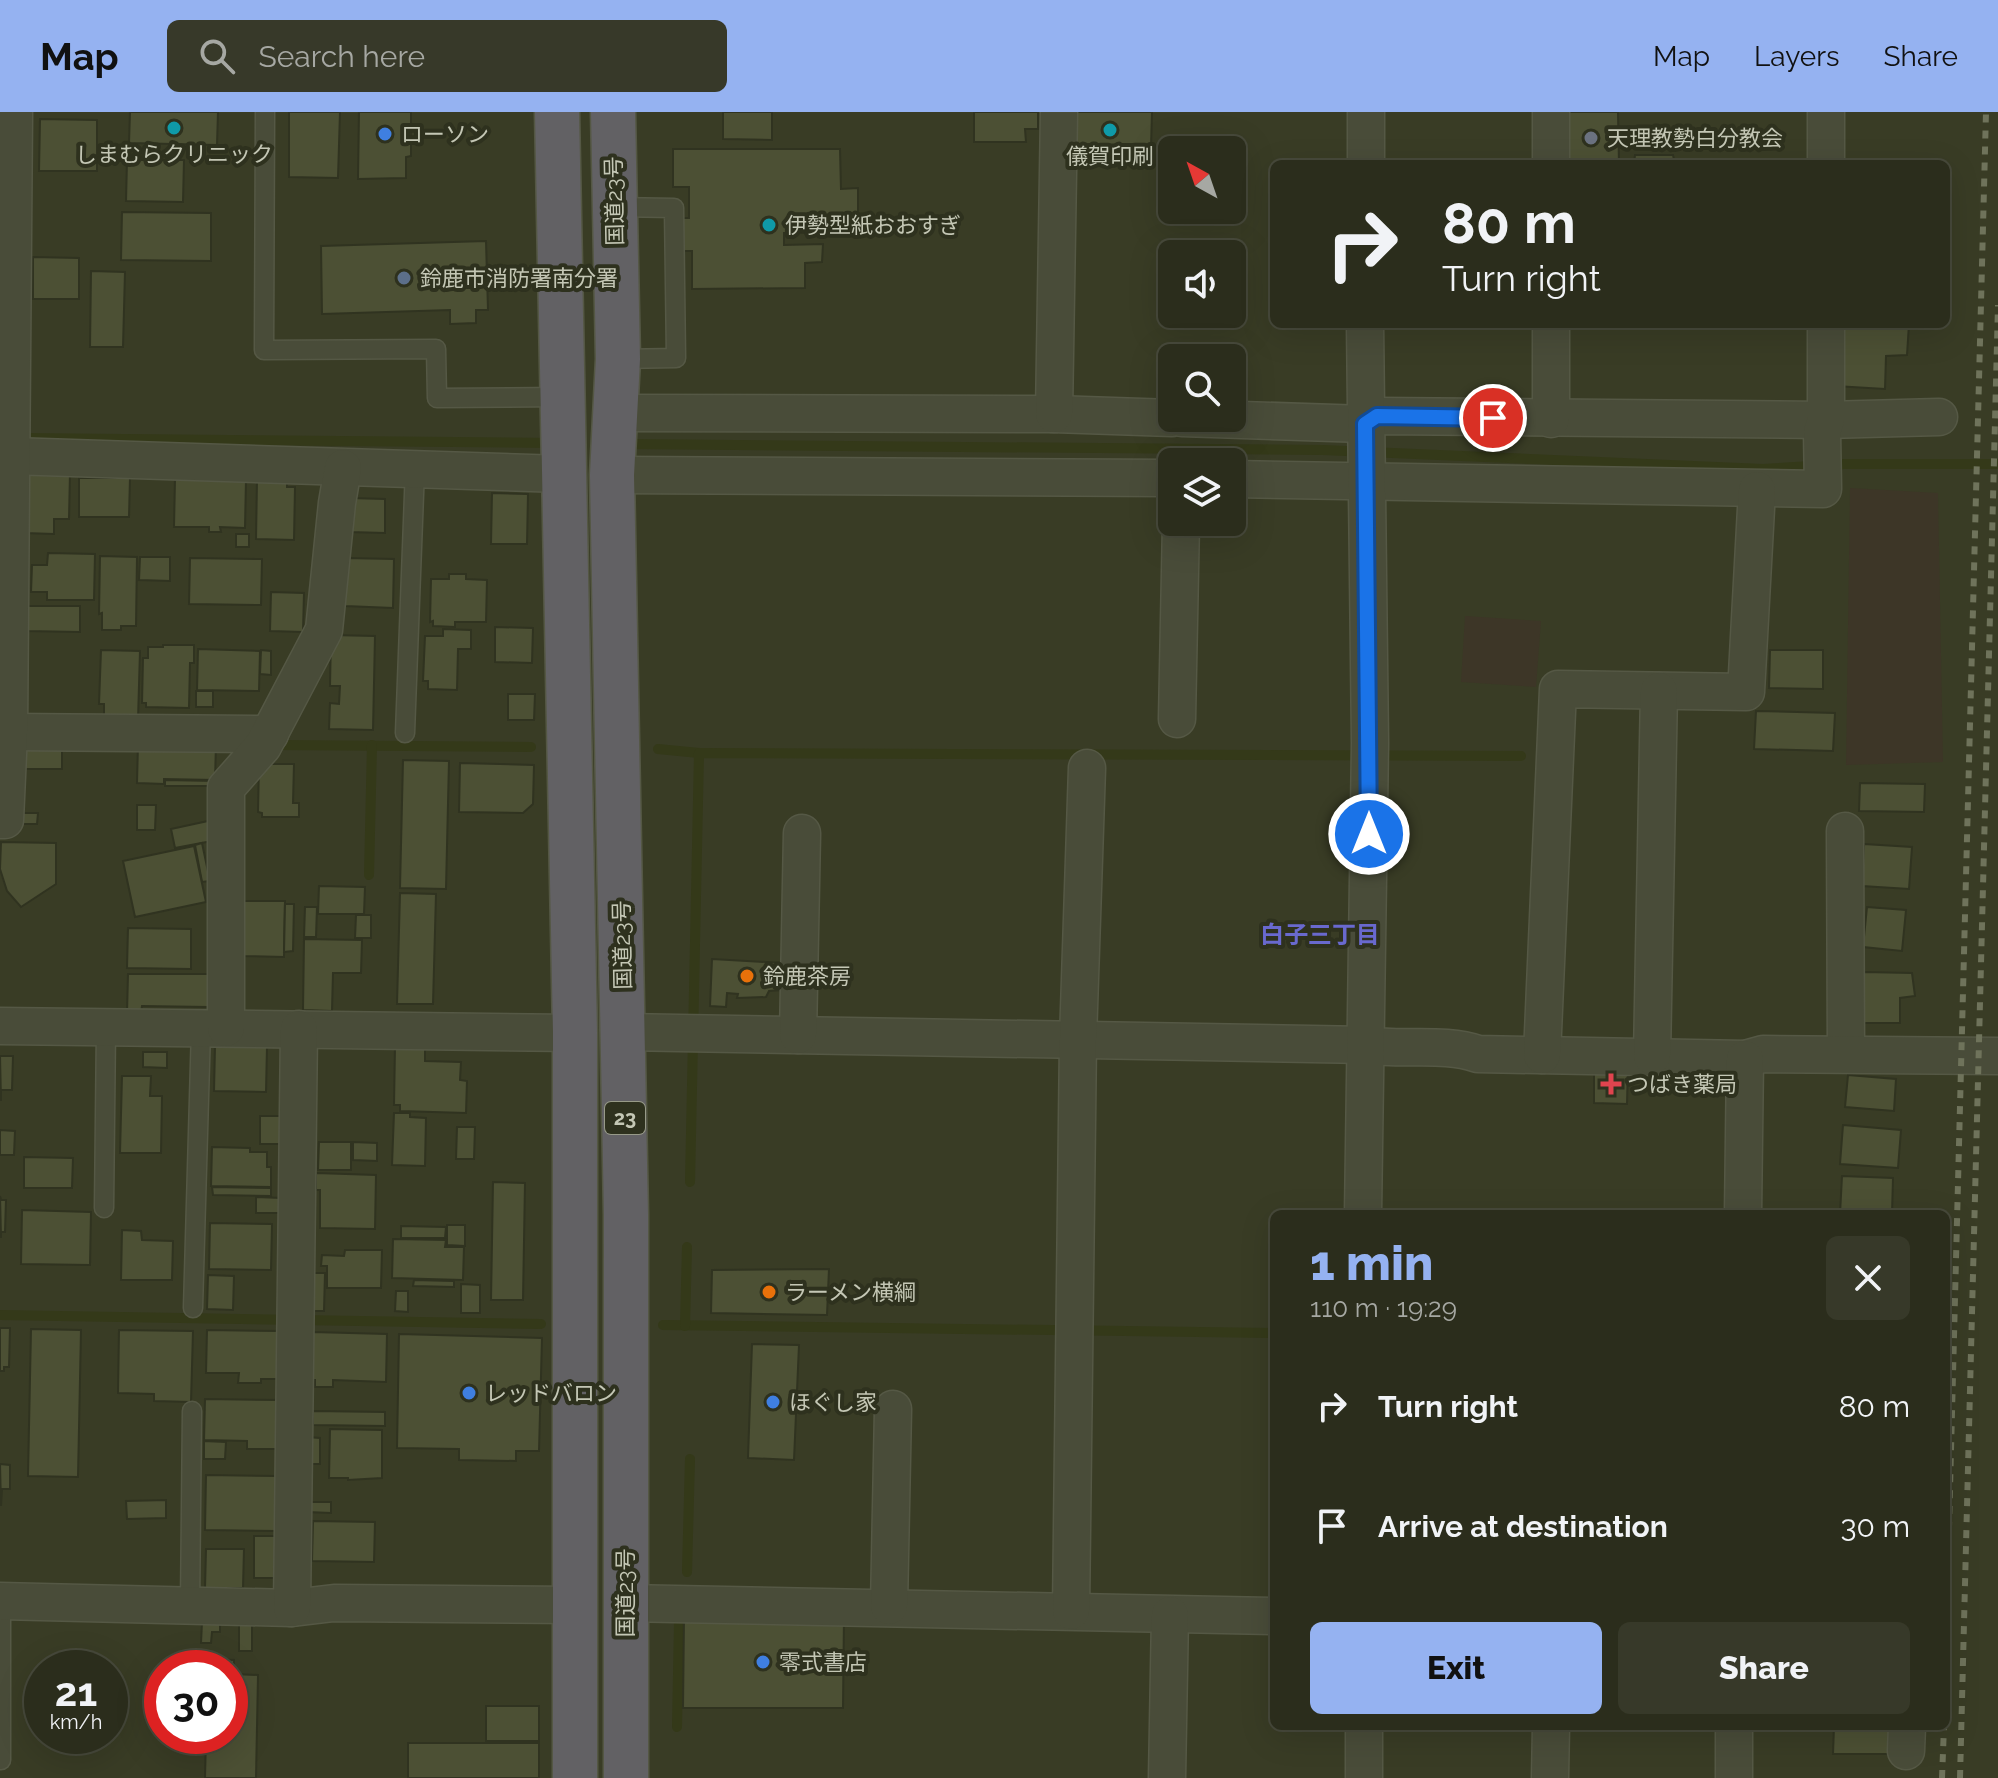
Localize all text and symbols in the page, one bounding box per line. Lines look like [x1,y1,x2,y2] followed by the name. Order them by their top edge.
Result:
[167,20,727,92] search box
[40,34,119,79] text: Map
[195,34,239,78] icon: search
[259,39,425,74] text: Search here
[1653,40,1710,73] text: Map
[1754,40,1840,73] text: Layers
[1884,40,1958,73] text: Share
[165,119,183,137] marker: しまむらクリニック
[401,121,489,147] place label: ローソン
[1101,121,1119,139] marker: 儀賀印刷
[376,125,394,143] marker: ローソン
[1607,125,1783,151] place label: 天理教勢白分教会
[1582,129,1600,147] marker: 天理教勢白分教会
[1158,136,1246,224] north arrow
[1158,136,1246,536] map controls
[75,141,273,167] place label: しまむらクリニック
[1066,143,1154,169] place label: 儀賀印刷
[600,156,628,246] street label: 国道23号
[1442,190,1576,256] text: 80 m
[1310,192,1414,296] icon: right
[785,212,961,238] place label: 伊勢型紙おおすぎ
[760,216,778,234] marker: 伊勢型紙おおすぎ
[1158,240,1246,328] button: sound
[1442,257,1601,299] text: Turn right
[420,265,618,291] place label: 鈴鹿市消防署南分署
[395,269,413,287] marker: 鈴鹿市消防署南分署
[1158,344,1246,432] button: search
[1459,384,1527,452] pin
[1471,396,1515,440] icon: arrive
[1158,448,1246,536] button: layers
[1327,792,1411,876] position arrow
[608,900,636,990] street label: 国道23号
[1260,920,1380,949] district label: 白子三丁目
[763,963,851,989] place label: 鈴鹿茶房
[738,967,756,985] marker: 鈴鹿茶房
[1627,1071,1737,1097] place label: つばき薬局
[1602,1075,1620,1093] marker: つばき薬局
[605,1102,645,1134] road number: 23
[1310,1235,1433,1291] text: 1 min
[1826,1236,1910,1320] button: close
[785,1279,916,1305] place label: ラーメン横綱
[760,1283,778,1301] marker: ラーメン横綱
[1310,1293,1457,1323] text: 110 m · 19:29
[485,1380,617,1406] place label: レッドバロン
[460,1384,478,1402] marker: レッドバロン
[1310,1384,1354,1428] icon: right
[789,1389,877,1415] place label: ほぐし家
[1378,1389,1518,1424] text: Turn right
[1839,1389,1910,1424] text: 80 m
[764,1393,782,1411] marker: ほぐし家
[1310,1504,1354,1548] icon: arrive
[1378,1509,1668,1544] text: Arrive at destination
[1840,1509,1910,1544] text: 30 m
[612,1548,638,1638] street label: 国道23号
[1310,1622,1602,1714] button: Exit
[1618,1622,1910,1714] button: Share
[779,1649,867,1675] place label: 零式書店
[144,1650,248,1754] speed limit sign: 30
[754,1653,772,1671] marker: 零式書店
[55,1668,97,1715] text: 21
[50,1710,102,1734] text: km/h

